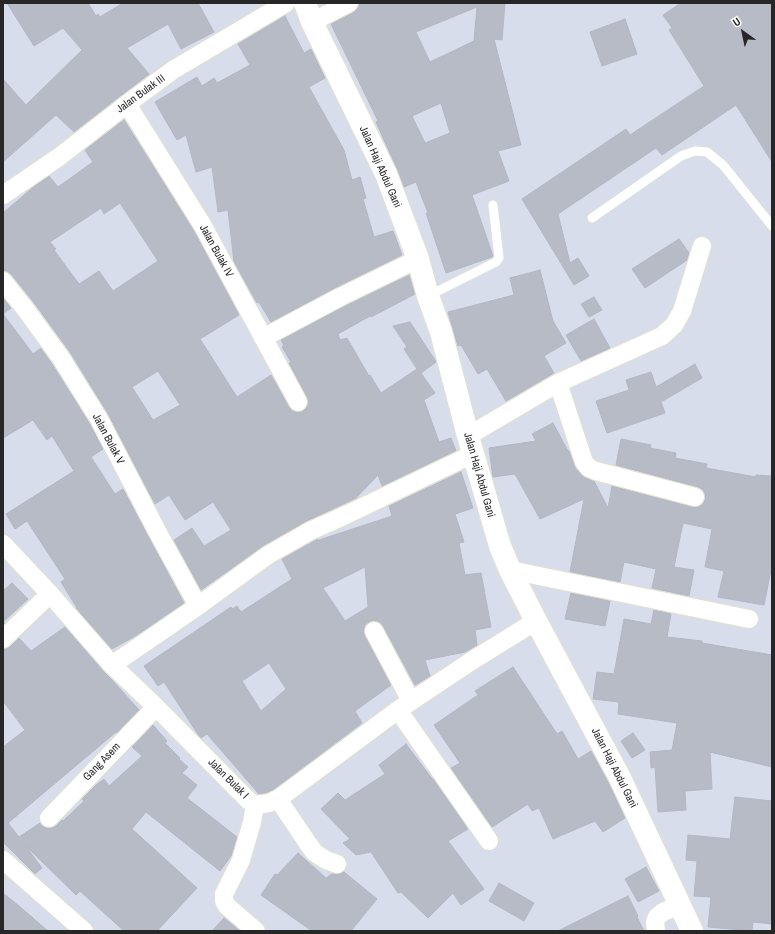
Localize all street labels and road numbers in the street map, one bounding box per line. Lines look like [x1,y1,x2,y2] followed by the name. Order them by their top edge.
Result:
[114,72,168,116] street label: Jalan Bulak III
[356,124,404,210] street label: Jalan Haji Abdul Gani
[196,223,236,279] street label: Jalan Bulak IV
[89,412,127,466] street label: Jalan Bulak V
[461,431,497,519] street label: Jalan Haji Abdul Gani
[588,726,640,810] street label: Jalan Haji Abdul Gani
[81,740,123,784] street label: Gang Asem
[205,756,251,802] street label: Jalan Bulak I

